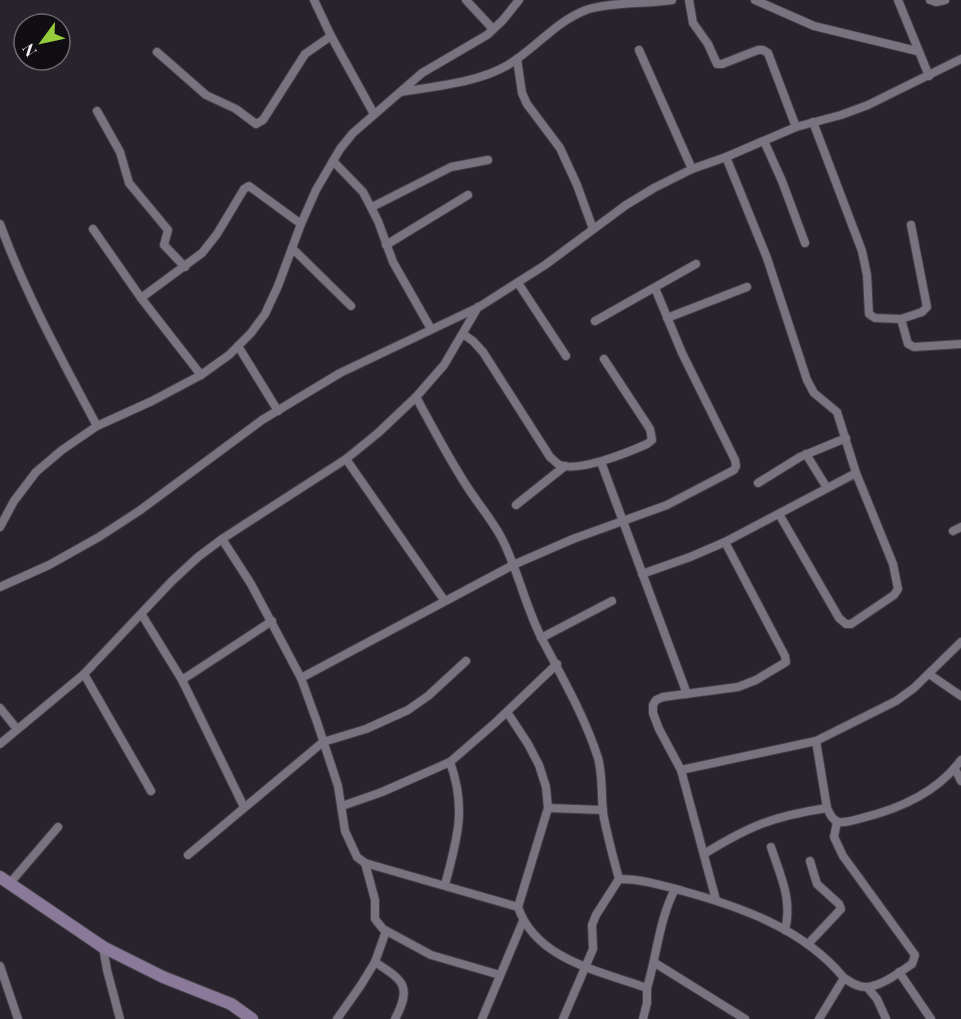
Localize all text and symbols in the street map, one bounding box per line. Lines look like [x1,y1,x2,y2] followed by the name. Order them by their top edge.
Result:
[12,12,72,72] north arrow
[17,40,41,61] text: N

